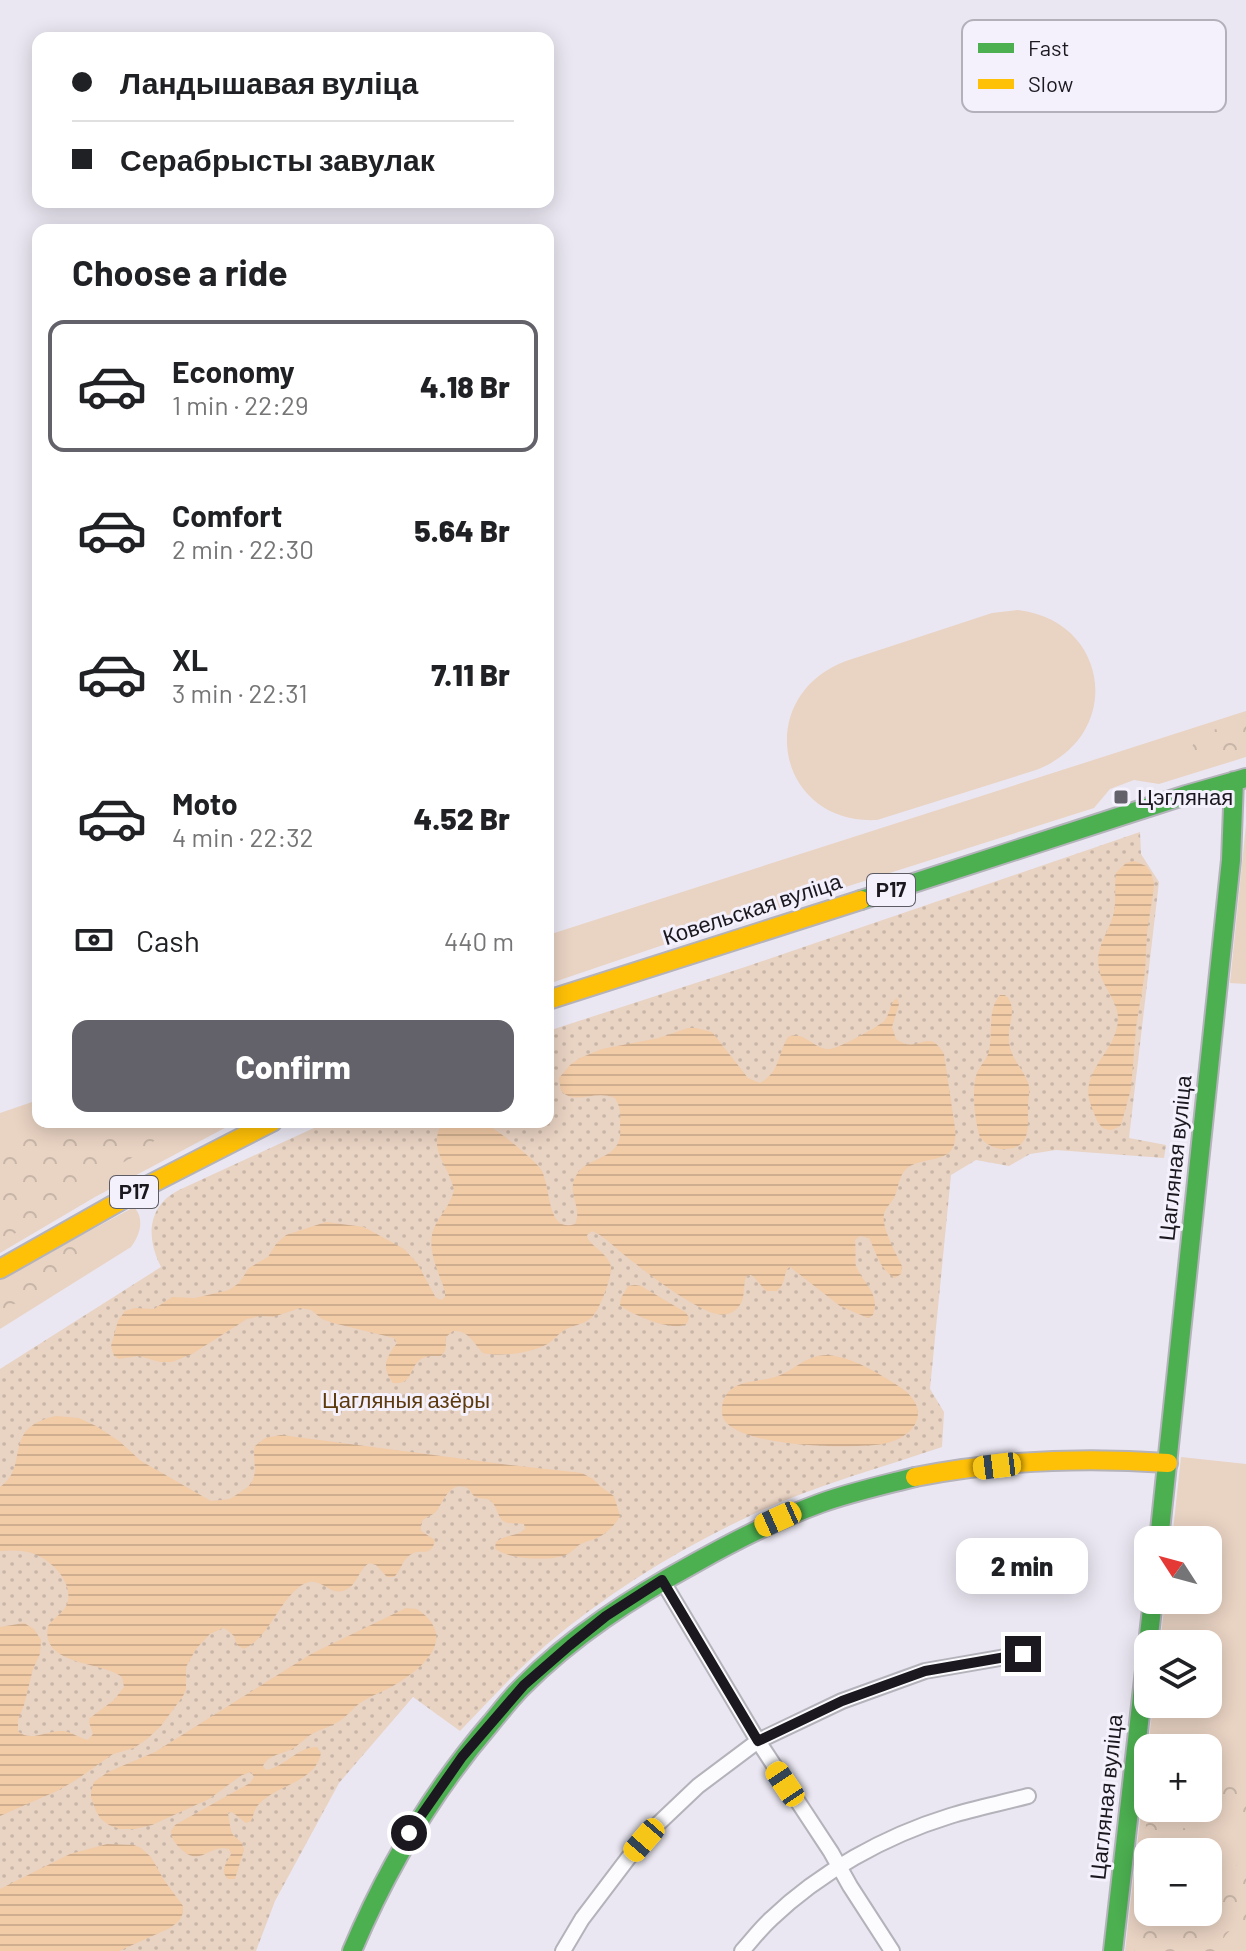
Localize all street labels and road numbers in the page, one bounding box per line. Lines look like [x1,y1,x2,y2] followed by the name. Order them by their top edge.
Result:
[659,867,845,950] street label: Ковельская вуліца
[867,874,915,906] road number: Р17
[1152,1073,1197,1242] street label: Цагляная вуліца
[110,1176,158,1208] road number: Р17
[1083,1712,1128,1881] street label: Цагляная вуліца

